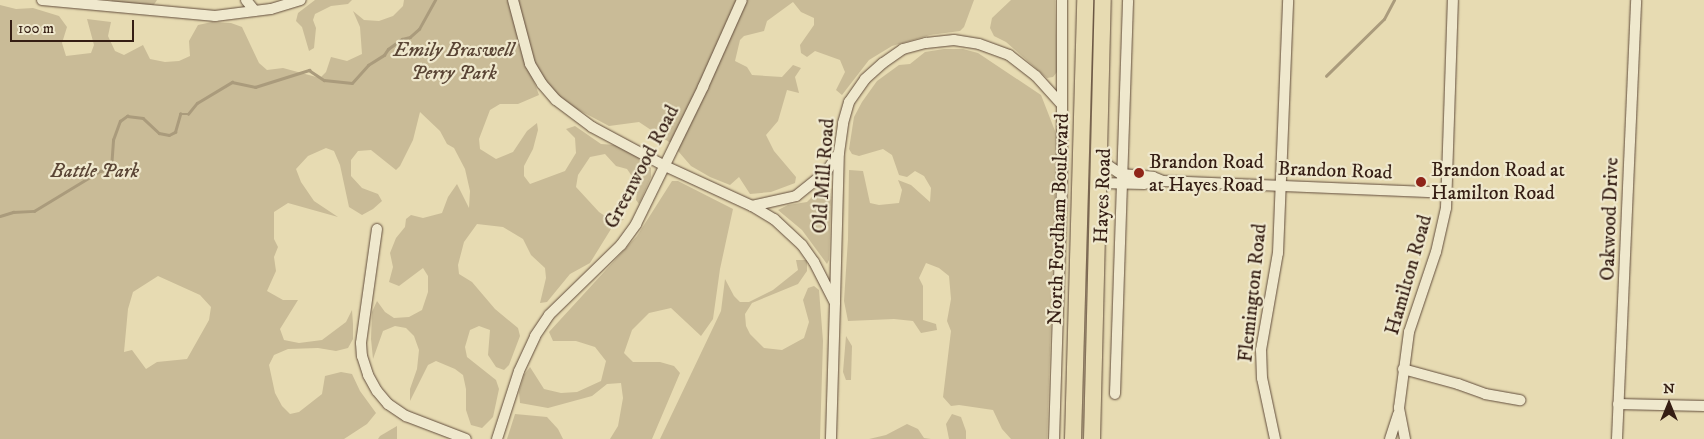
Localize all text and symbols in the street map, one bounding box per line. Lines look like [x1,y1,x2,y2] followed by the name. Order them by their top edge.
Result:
[12,10,136,42] scale bar
[18,19,54,38] text: 100 m
[393,39,515,86] park label: Emily Braswell Perry Park
[599,101,685,233] street label: Greenwood Road
[1043,113,1075,325] street label: North Fordham Boulevard
[808,118,840,234] street label: Old Mill Road
[1089,148,1117,244] street label: Hayes Road
[1149,150,1264,197] place label: Brandon Road at Hayes Road
[1277,157,1393,185] street label: Brandon Road
[1596,157,1624,281] street label: Oakwood Drive
[1431,158,1565,205] place label: Brandon Road at Hamilton Road
[51,159,139,183] park label: Battle Park
[1133,167,1145,179] marker: Brandon Road at Hayes Road
[1415,176,1427,188] marker: Brandon Road at Hamilton Road
[1380,212,1438,338] street label: Hamilton Road
[1234,223,1272,363] street label: Flemington Road
[1644,379,1694,429] north arrow
[1663,380,1675,398] text: N

